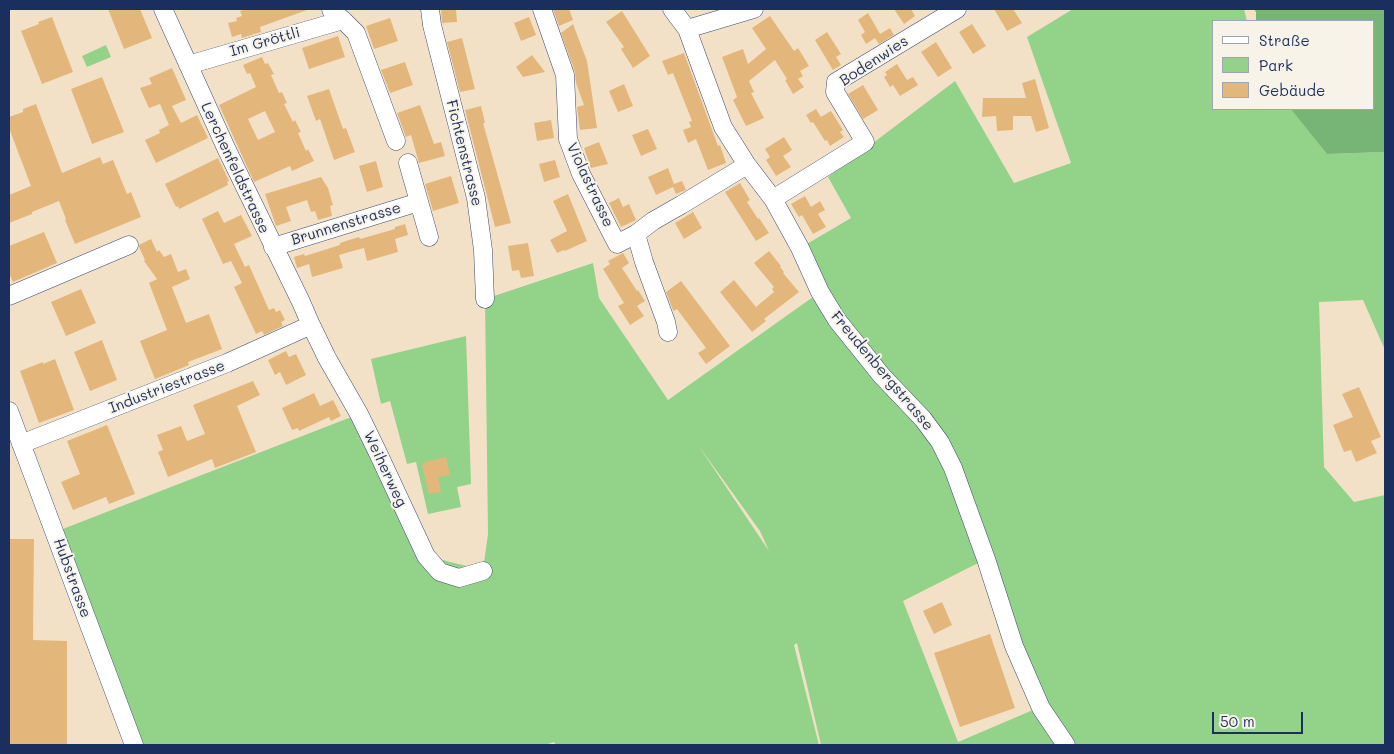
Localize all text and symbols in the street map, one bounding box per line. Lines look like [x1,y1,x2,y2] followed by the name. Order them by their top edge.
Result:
[1212,20,1374,110] legend
[228,23,302,61] street label: Im Gröttli
[1259,30,1310,50] text: Straße
[836,32,912,90] street label: Bodenwies
[1259,55,1293,75] text: Park
[1259,80,1325,100] text: Gebäude
[442,98,486,208] street label: Fichtenstrasse
[197,100,273,236] street label: Lerchenfeldstrasse
[563,140,617,230] street label: Violastrasse
[289,199,403,249] street label: Brunnenstrasse
[827,308,937,434] street label: Freudenbergstrasse
[107,357,227,417] street label: Industriestrasse
[360,428,410,510] street label: Weiherweg
[49,536,95,620] street label: Hubstrasse
[1214,702,1305,734] scale bar
[1220,711,1255,731] text: 50 m

